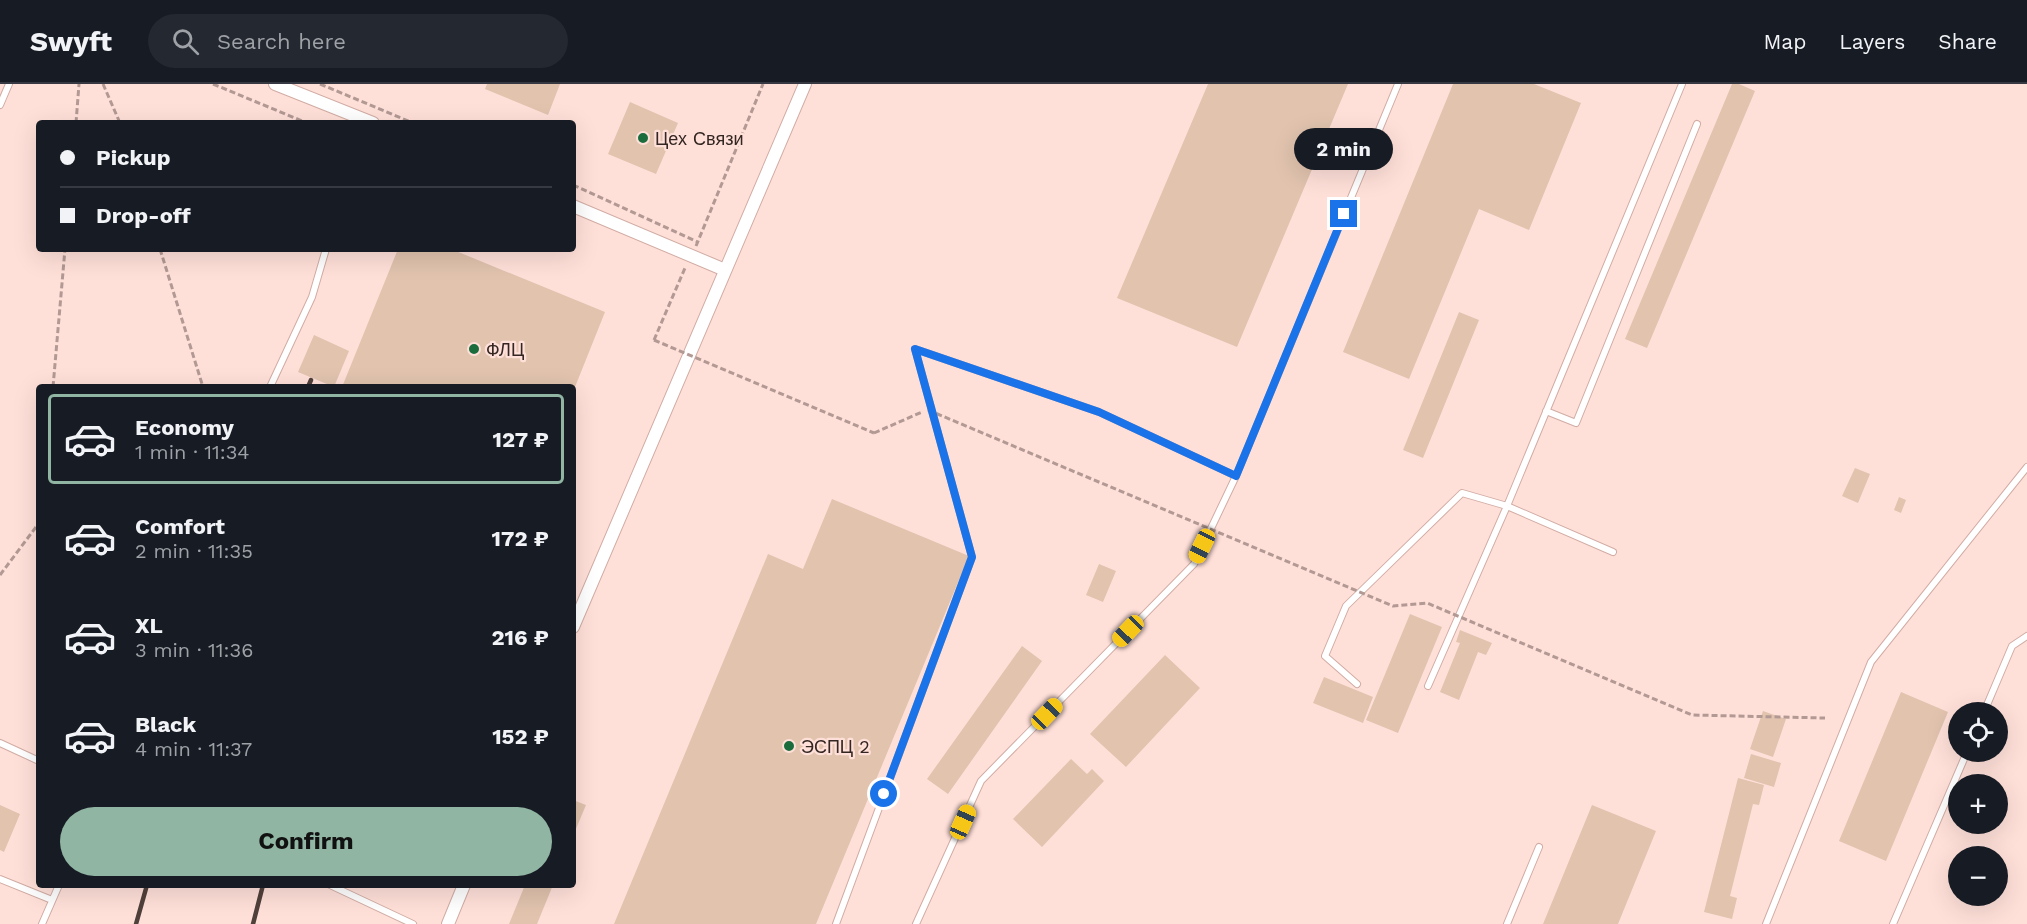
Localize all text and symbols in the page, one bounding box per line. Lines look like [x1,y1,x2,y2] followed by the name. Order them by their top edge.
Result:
[148,14,568,68] search box
[30,25,112,58] text: Swyft
[169,25,202,58] icon: search
[217,29,346,54] text: Search here
[1763,29,1806,54] text: Map
[1839,29,1905,54] text: Layers
[1938,29,1997,54] text: Share
[1294,127,1394,169] callout: 2 min
[655,128,743,149] place label: Цех Связи
[636,131,650,145] marker: Цех Связи
[1316,137,1371,161] text: 2 min
[96,145,171,170] text: Pickup
[1330,200,1357,227] route end
[96,203,191,228] text: Drop-off
[486,339,524,360] place label: ФЛЦ
[467,342,481,356] marker: ФЛЦ
[63,412,117,466] icon: car
[135,415,234,440] text: Economy
[493,427,549,452] text: 127 ₽
[135,440,250,464] text: 1 min · 11:34
[63,511,117,565] icon: car
[135,514,225,539] text: Comfort
[492,526,549,551] text: 172 ₽
[1186,526,1218,566] car
[135,539,253,563] text: 2 min · 11:35
[63,610,117,664] icon: car
[1109,612,1147,650] car
[135,613,163,638] text: XL
[491,625,549,650] text: 216 ₽
[135,638,253,662] text: 3 min · 11:36
[1028,695,1066,733] car
[1948,702,2008,906] map controls
[1948,702,2008,762] button: locate
[63,709,117,763] icon: car
[135,712,196,737] text: Black
[492,724,549,749] text: 152 ₽
[801,736,870,757] place label: ЭСПЦ 2
[135,737,252,761] text: 4 min · 11:37
[782,739,796,753] marker: ЭСПЦ 2
[1948,774,2008,834] button: +
[870,780,897,807] route start
[947,802,979,842] car
[60,807,552,876] button: Confirm
[1948,846,2008,906] button: −

